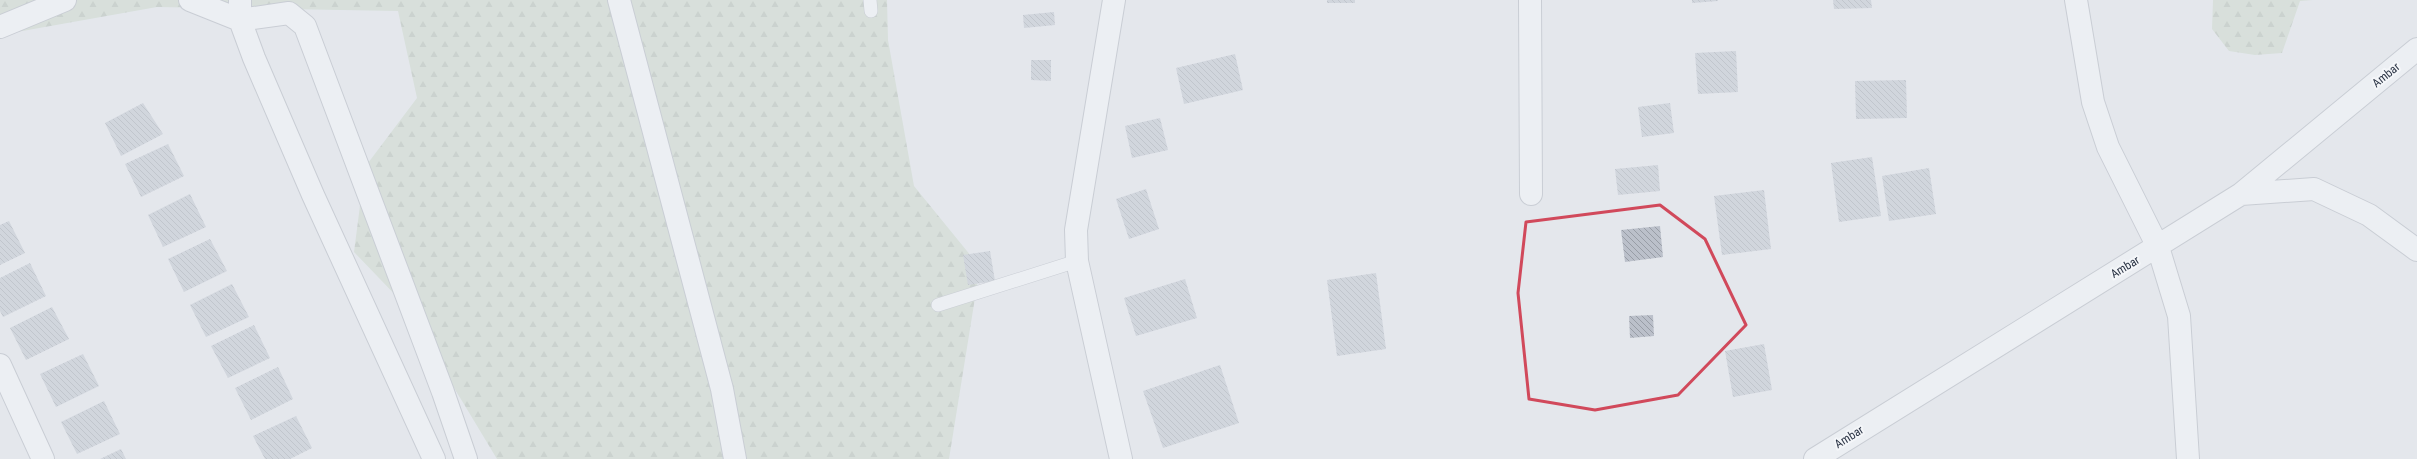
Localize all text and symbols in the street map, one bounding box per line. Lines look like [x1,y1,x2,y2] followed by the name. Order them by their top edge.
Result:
[2369,60,2403,90] street label: Ambar
[2108,253,2142,281] street label: Ambar
[1832,423,1866,451] street label: Ambar

